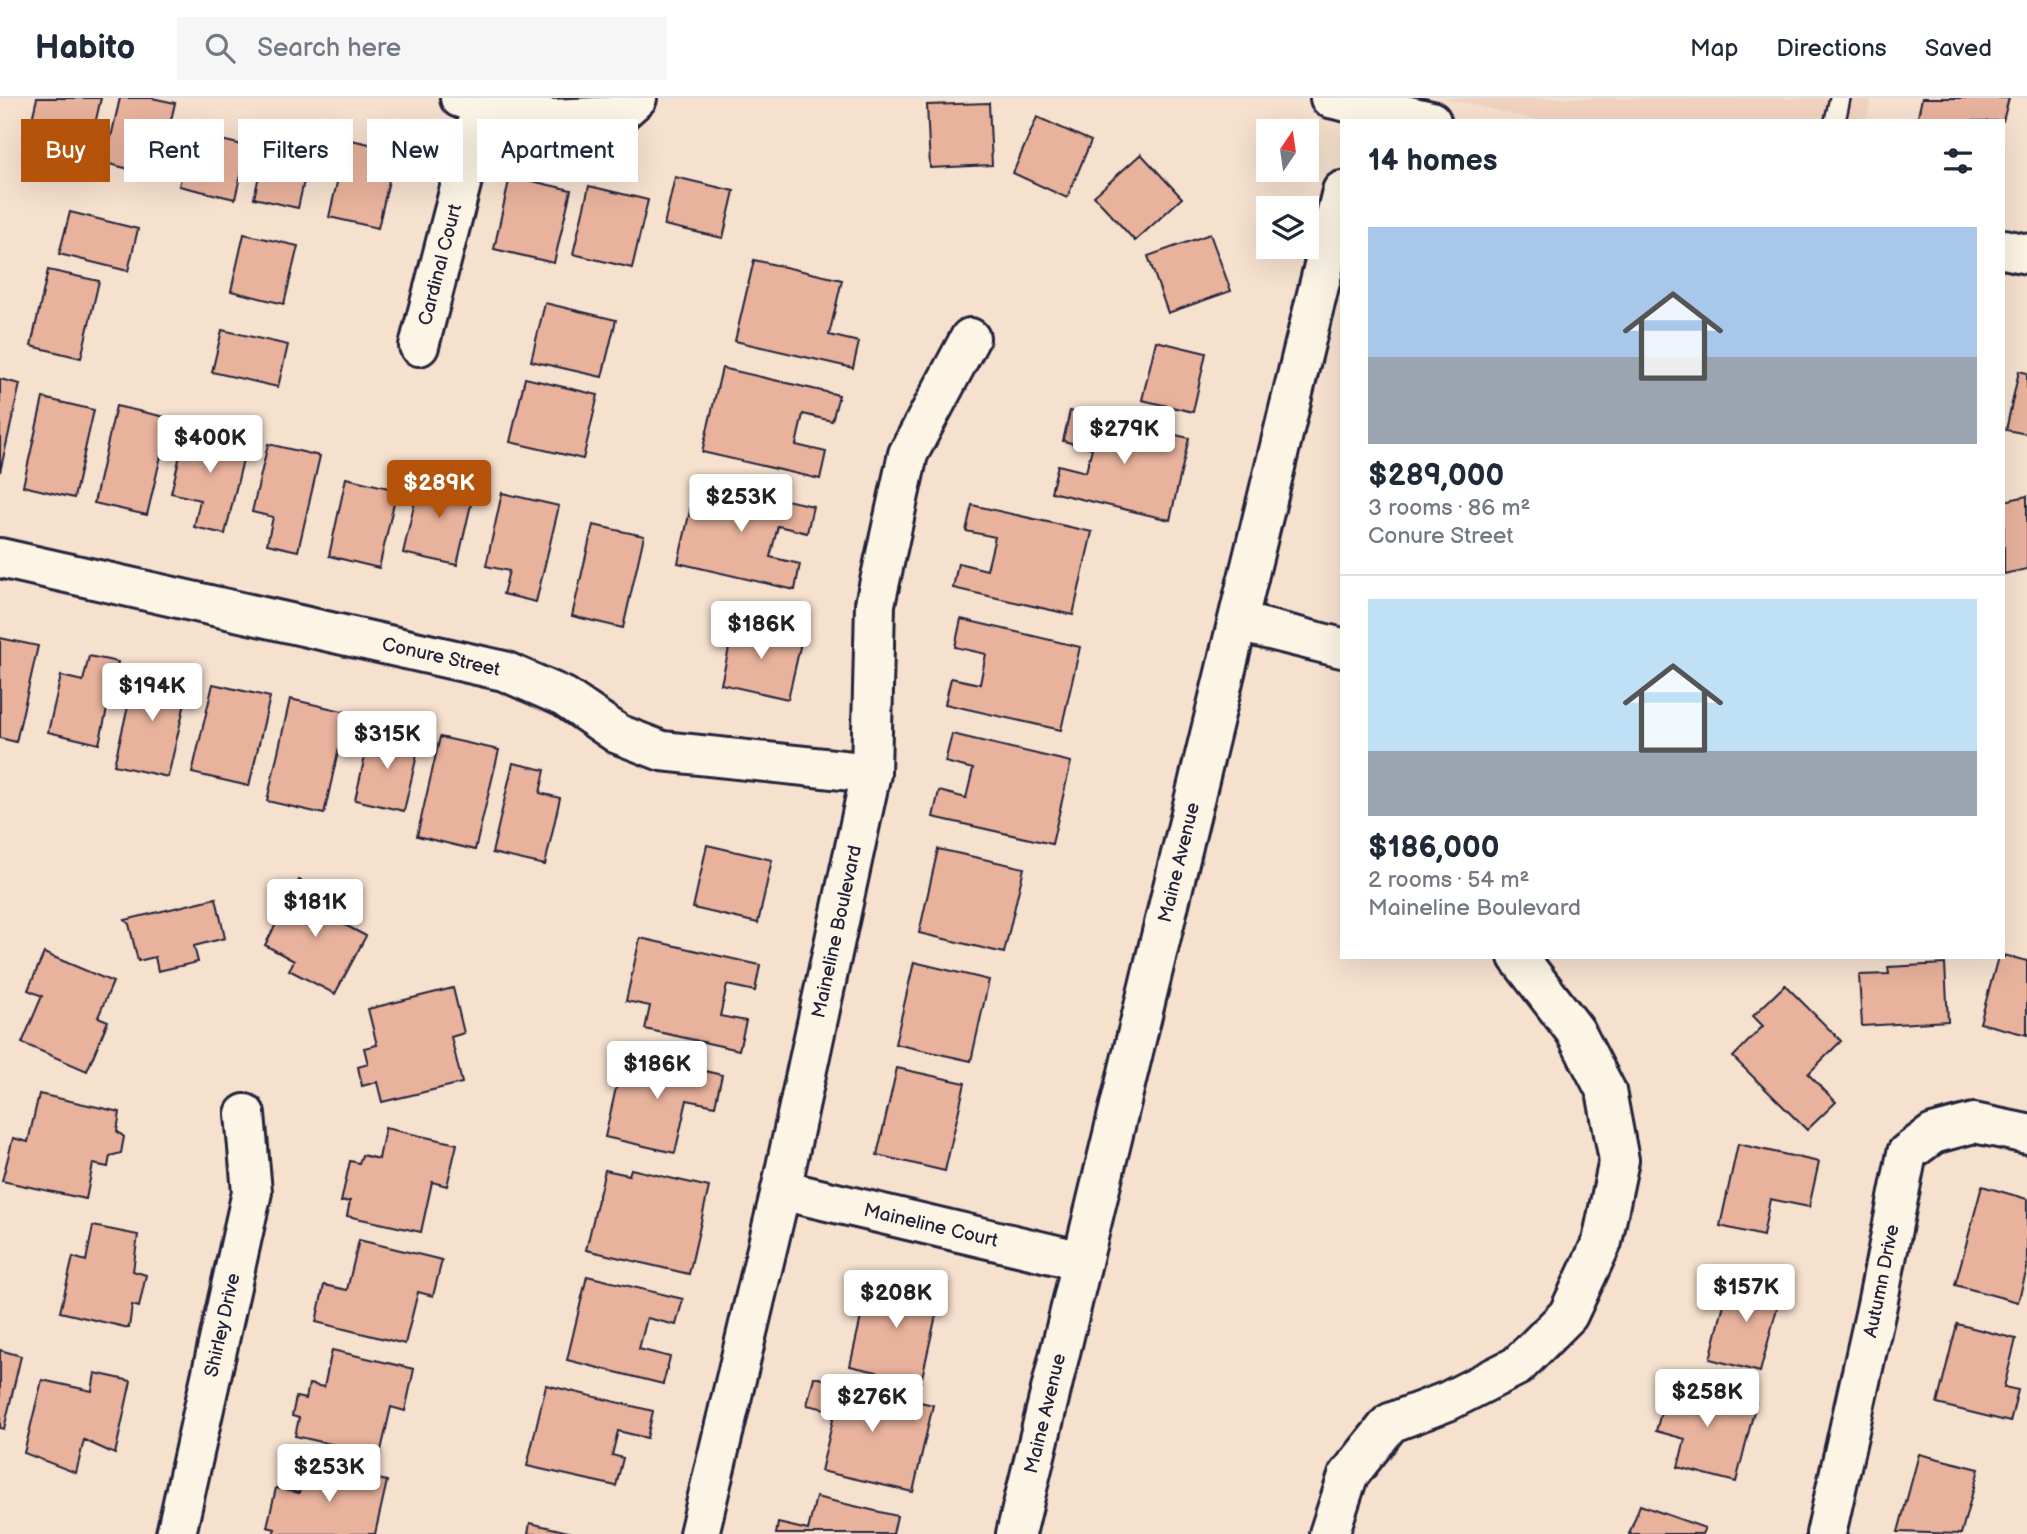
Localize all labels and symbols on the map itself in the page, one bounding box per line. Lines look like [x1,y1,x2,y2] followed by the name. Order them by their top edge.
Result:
[1256,119,1320,182] north arrow
[413,201,467,328] street label: Cardinal Court
[1075,406,1173,466] pin: $279K
[161,416,259,475] pin: $400K
[390,460,488,520] pin: $289K
[692,474,790,534] pin: $253K
[712,602,810,661] pin: $186K
[380,633,502,681] street label: Conure Street
[103,664,201,723] pin: $194K
[338,712,436,771] pin: $315K
[1153,800,1205,925] street label: Maine Avenue
[807,843,867,1020] street label: Maineline Boulevard
[266,880,364,939] pin: $181K
[608,1042,706,1101] pin: $186K
[862,1198,1000,1252] street label: Maineline Court
[1859,1223,1904,1340] street label: Autumn Drive
[1697,1264,1795,1324] pin: $157K
[847,1270,945,1330] pin: $208K
[200,1271,245,1379] street label: Shirley Drive
[1020,1351,1071,1476] street label: Maine Avenue
[1658,1370,1756,1429] pin: $258K
[823,1374,921,1434] pin: $276K
[280,1444,378,1504] pin: $253K

